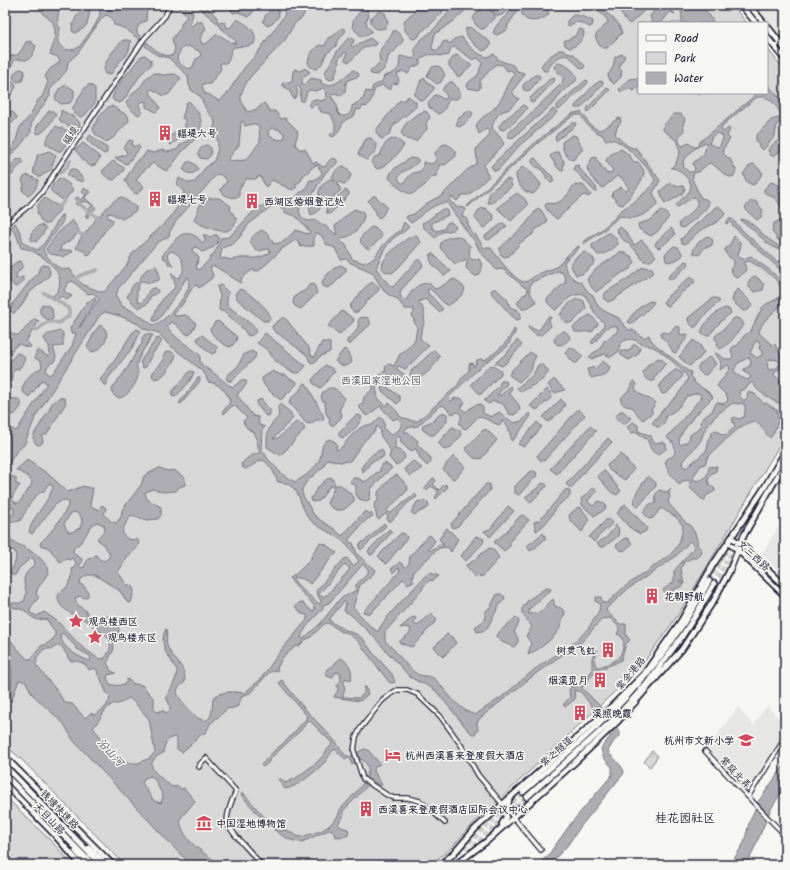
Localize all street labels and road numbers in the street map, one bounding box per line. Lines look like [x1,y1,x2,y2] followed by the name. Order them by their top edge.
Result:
[59,123,83,148] street label: 福堤
[733,536,774,575] street label: 文三西路
[612,653,650,694] street label: 紫金港路
[536,732,577,771] street label: 紫之隧道
[716,753,755,793] street label: 紫庭北弄
[36,786,82,833] street label: 钱塘快速路
[30,799,69,839] street label: 天目山路

